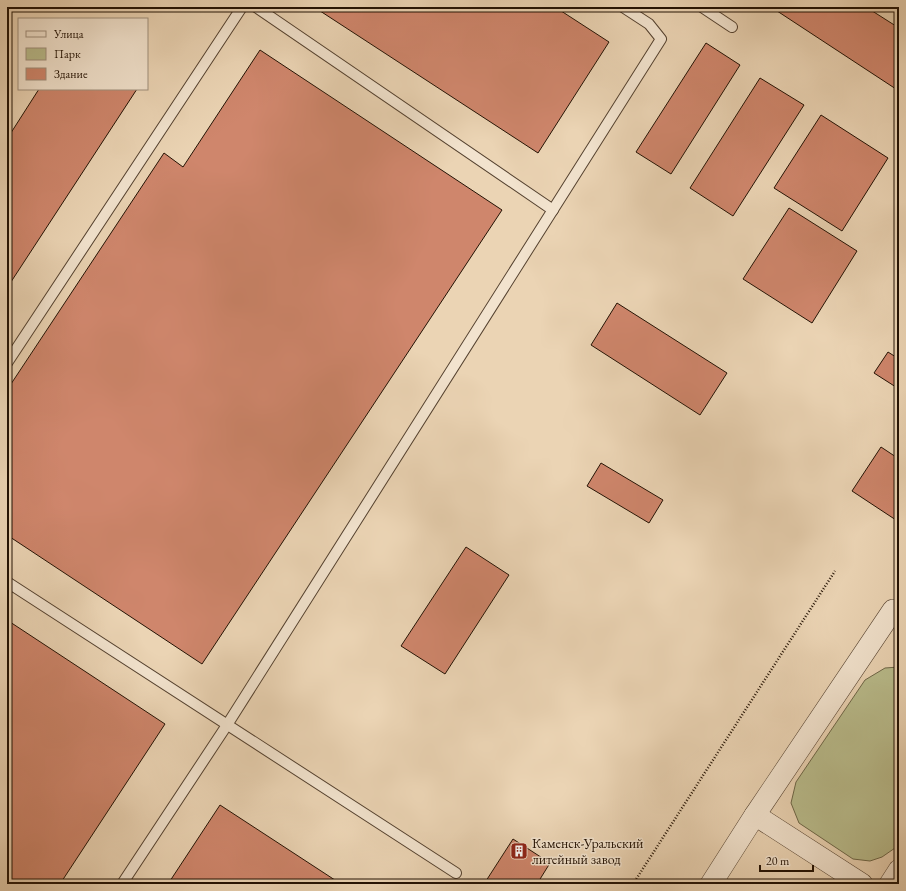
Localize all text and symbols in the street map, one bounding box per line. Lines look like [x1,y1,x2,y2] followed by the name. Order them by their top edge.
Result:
[18,18,148,90] legend
[53,26,84,42] text: Улица
[54,46,81,62] text: Парк
[54,66,88,82] text: Здание
[532,834,644,868] place label: Каменск-Уральский литейный завод
[509,841,529,861] building icon: Каменск-Уральский литейный завод
[760,847,813,873] scale bar
[766,853,790,869] text: 20 m

